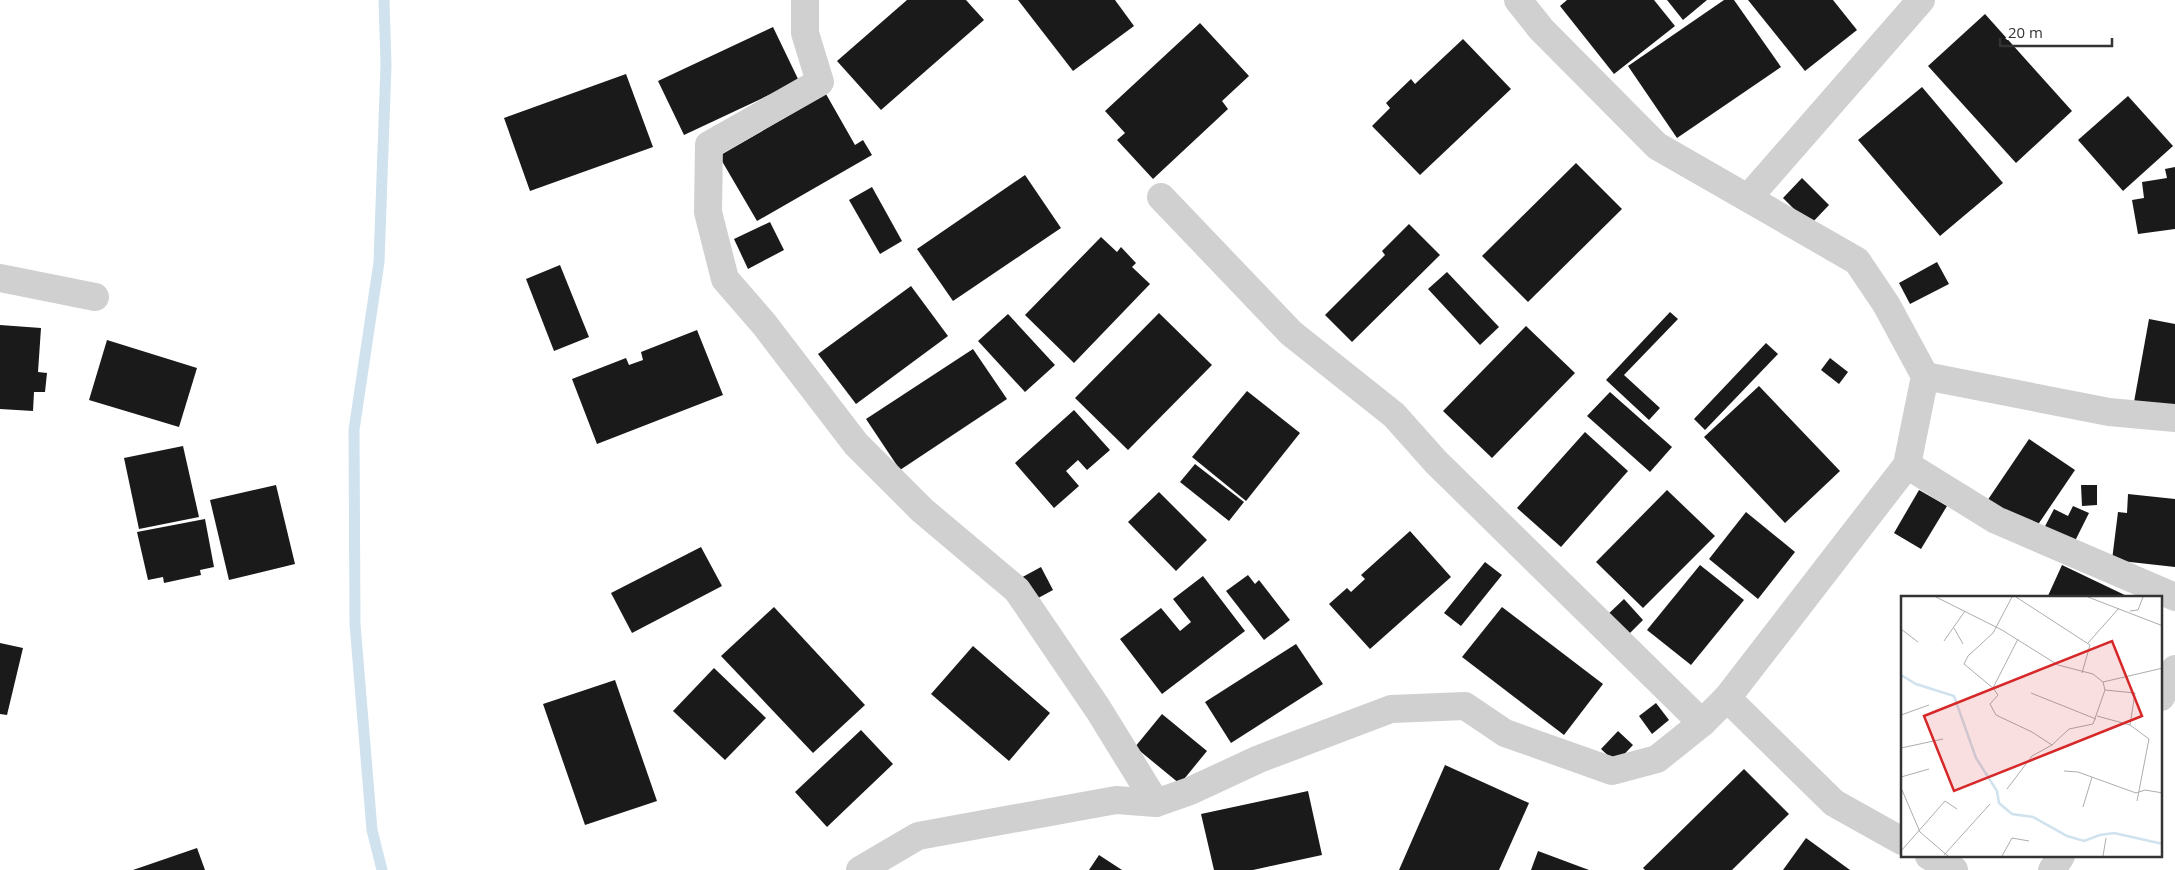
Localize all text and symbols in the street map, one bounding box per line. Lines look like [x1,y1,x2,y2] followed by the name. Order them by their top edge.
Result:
[2000,15,2112,47] scale bar
[2008,22,2043,42] text: 20 m
[1901,596,2162,858] inset map

